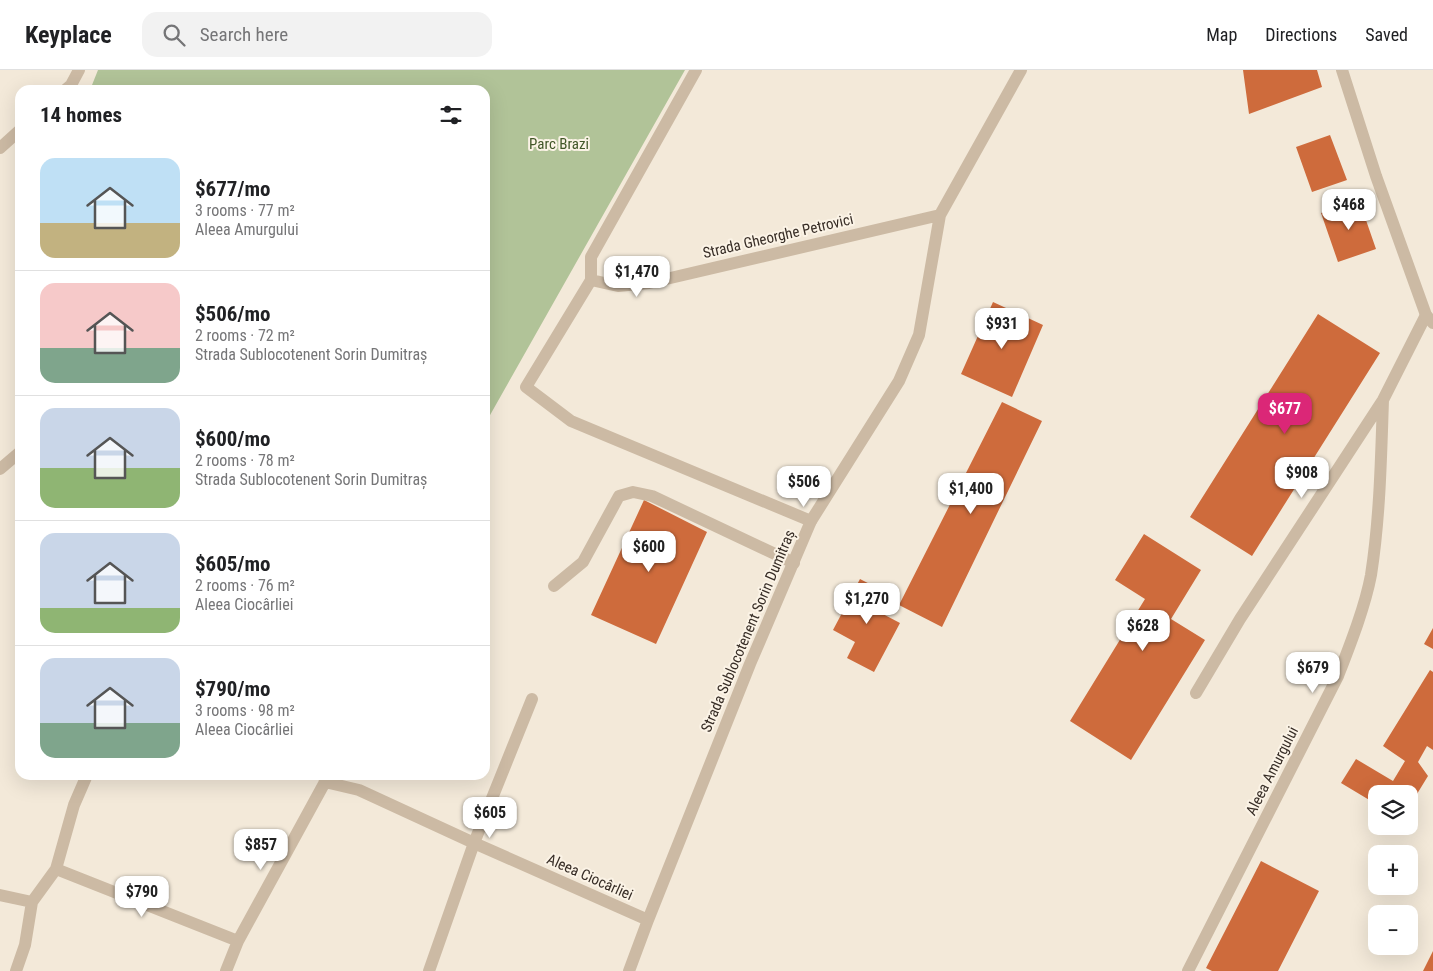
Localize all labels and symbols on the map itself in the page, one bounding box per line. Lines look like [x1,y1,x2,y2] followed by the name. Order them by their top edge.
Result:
[529,135,589,153] park label: Parc Brazi
[1319,189,1379,231] pin: $468
[701,210,855,262] street label: Strada Gheorghe Petrovici
[596,256,678,298] pin: $1,470
[972,308,1032,350] pin: $931
[1255,392,1315,435] pin: $677
[1272,456,1332,499] pin: $908
[774,466,834,508] pin: $506
[930,472,1012,515] pin: $1,400
[697,527,799,735] street label: Strada Sublocotenent Sorin Dumitraș
[619,530,679,573] pin: $600
[826,582,908,625] pin: $1,270
[1113,610,1173,652] pin: $628
[1283,652,1343,694] pin: $679
[1242,724,1302,818] street label: Aleea Amurgului
[460,796,520,839] pin: $605
[231,828,291,871] pin: $857
[544,850,636,904] street label: Aleea Ciocârliei
[112,876,172,918] pin: $790

